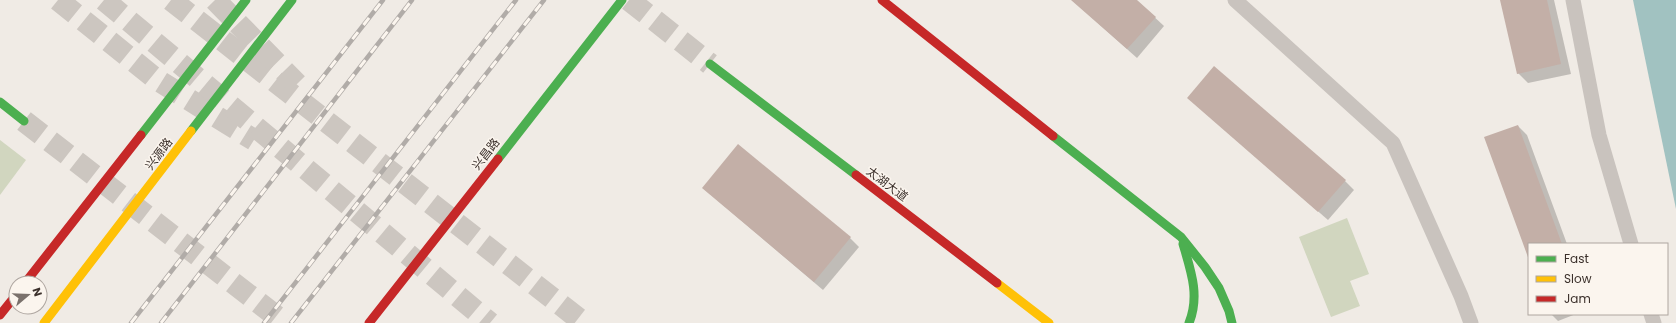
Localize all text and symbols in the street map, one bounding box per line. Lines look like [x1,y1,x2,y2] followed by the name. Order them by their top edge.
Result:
[141,134,176,173] street label: 兴源路
[468,134,503,173] street label: 兴昌路
[863,162,912,205] street label: 太湖大道
[1528,243,1668,315] legend
[1564,250,1589,267] text: Fast
[1564,270,1592,287] text: Slow
[8,275,48,315] north arrow
[29,285,46,298] text: N
[1564,290,1591,307] text: Jam

